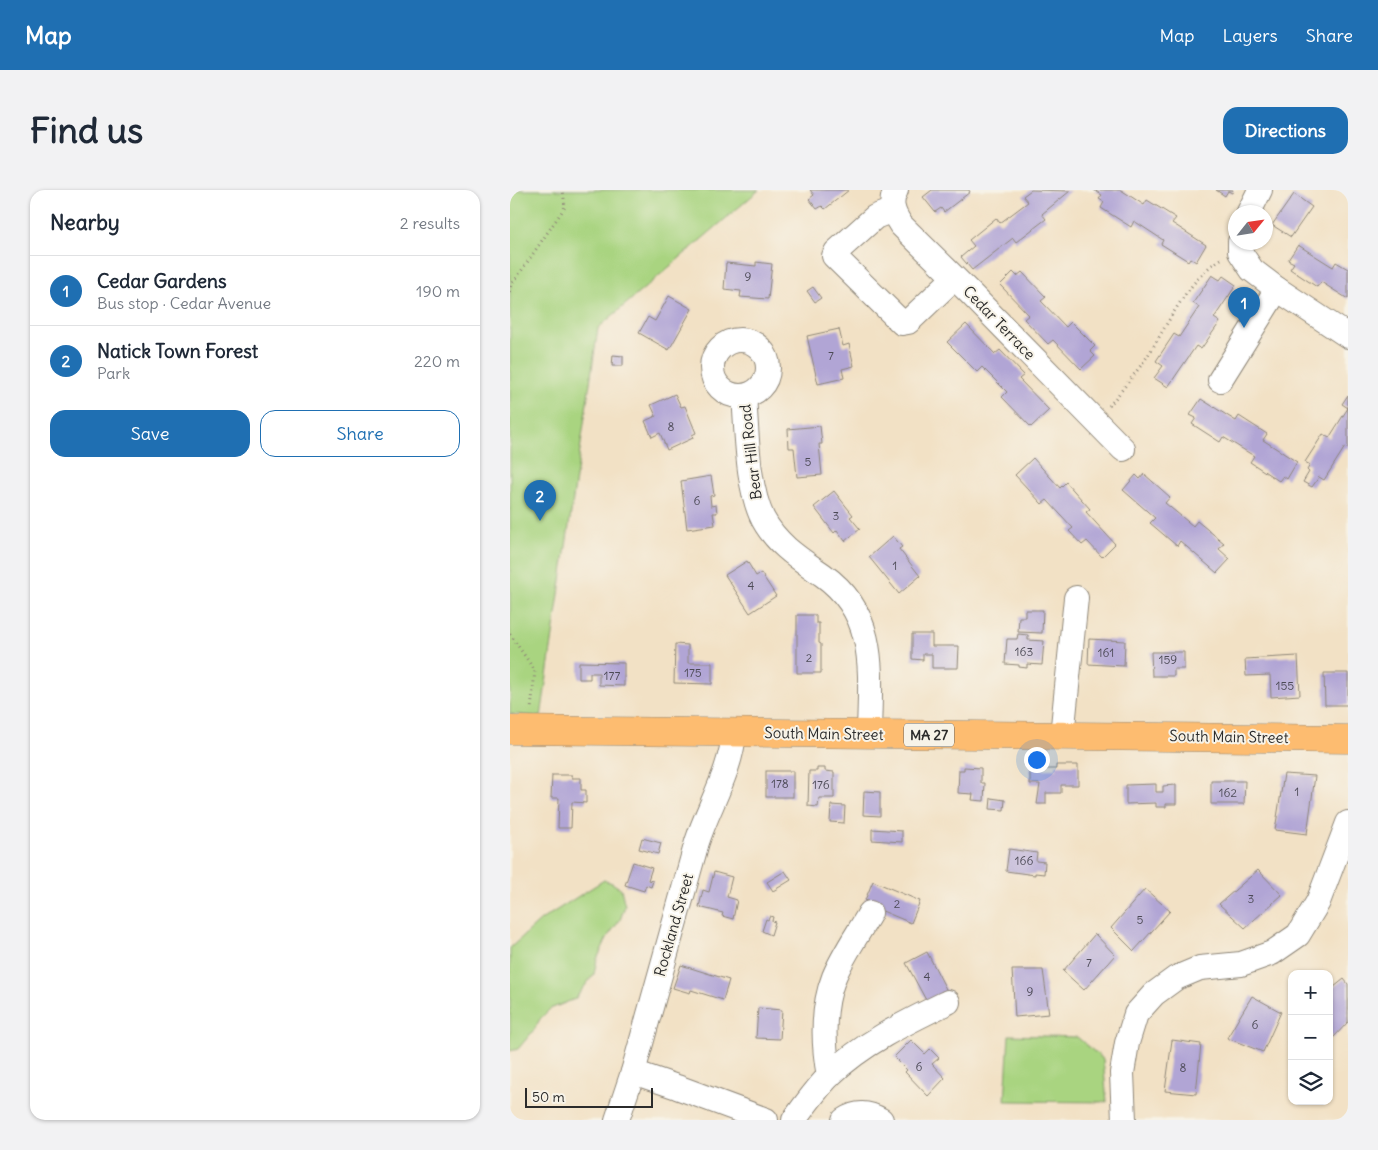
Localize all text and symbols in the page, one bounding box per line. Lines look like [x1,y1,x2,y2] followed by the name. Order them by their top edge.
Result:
[25,20,72,50] text: Map
[1159,24,1194,47] text: Map
[1222,24,1278,47] text: Layers
[1306,24,1353,47] text: Share
[1223,107,1348,154] button: Directions
[30,108,143,152] text: Find us
[1228,205,1273,250] north arrow
[50,209,120,236] text: Nearby
[400,213,460,233] text: 2 results
[97,269,227,293] text: Cedar Gardens
[745,269,752,284] house number: 9
[63,281,69,301] text: 1
[416,281,460,301] text: 190 m
[959,282,1039,364] street label: Cedar Terrace
[1228,287,1260,328] pin: 1
[97,293,271,313] text: Bus stop · Cedar Avenue
[97,339,258,363] text: Natick Town Forest
[828,348,834,363] house number: 7
[62,351,70,371] text: 2
[414,351,460,371] text: 220 m
[97,363,130,383] text: Park
[735,403,766,501] street label: Bear Hill Road
[50,410,250,457] button: Save
[260,410,460,457] button: Share
[668,419,675,434] house number: 8
[805,454,812,469] house number: 5
[524,480,556,521] pin: 2
[694,493,701,508] house number: 6
[833,508,840,523] house number: 3
[893,558,897,573] house number: 1
[748,578,755,593] house number: 4
[1015,644,1033,659] house number: 163
[1098,645,1114,660] house number: 161
[806,650,813,665] house number: 2
[1159,652,1177,667] house number: 159
[684,665,702,680] house number: 175
[604,668,620,683] house number: 177
[1276,678,1294,693] house number: 155
[764,723,884,744] street label: South Main Street
[904,724,954,746] road number: MA 27
[1169,726,1289,747] street label: South Main Street
[1024,747,1050,773] your location
[771,776,789,791] house number: 178
[812,777,830,792] house number: 176
[1295,784,1299,799] house number: 1
[1219,785,1238,800] house number: 162
[1015,853,1033,868] house number: 166
[650,871,697,979] street label: Rockland Street
[1248,891,1255,906] house number: 3
[894,896,901,911] house number: 2
[1137,912,1144,927] house number: 5
[1086,955,1092,970] house number: 7
[924,969,931,984] house number: 4
[1288,970,1333,1105] map controls
[1288,970,1333,1015] button: +
[1027,984,1034,999] house number: 9
[1288,1015,1333,1060] button: −
[1252,1017,1259,1032] house number: 6
[916,1059,923,1074] house number: 6
[1180,1060,1187,1075] house number: 8
[1288,1060,1333,1105] button: layers
[525,1085,652,1108] scale bar
[532,1088,565,1106] text: 50 m

